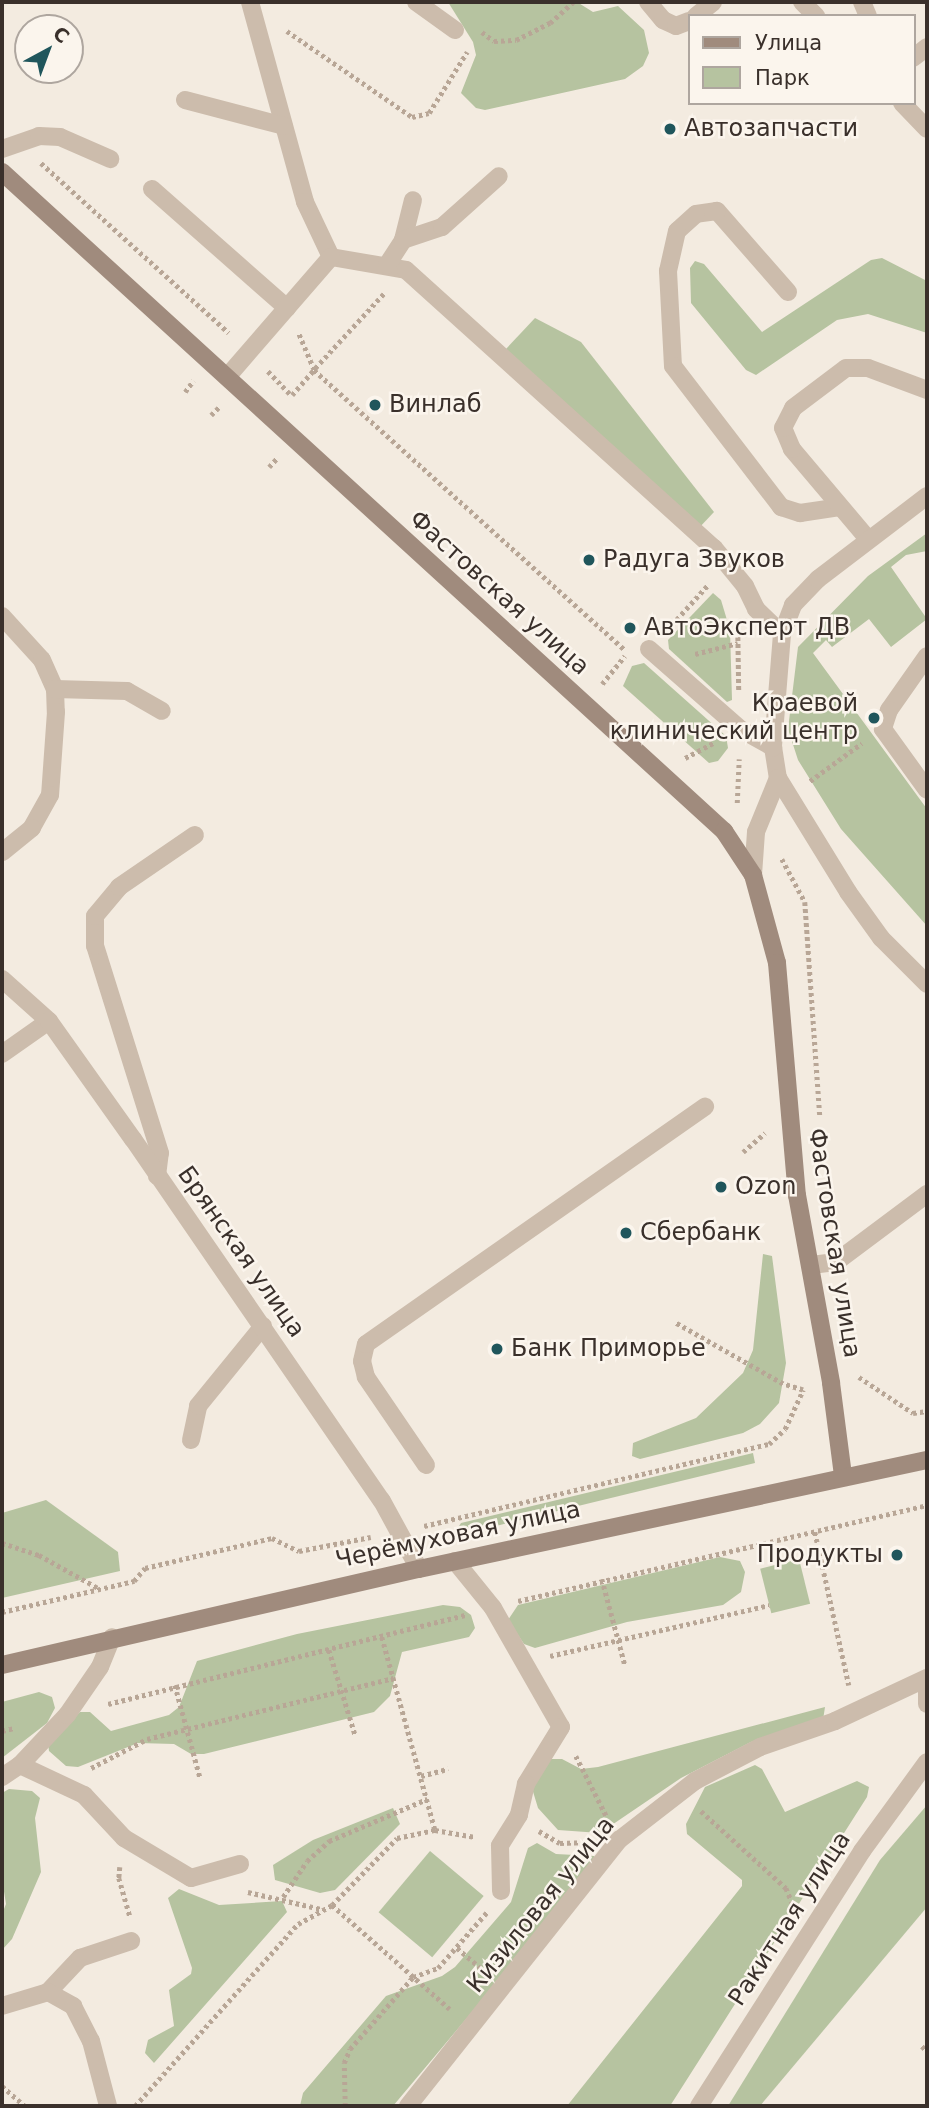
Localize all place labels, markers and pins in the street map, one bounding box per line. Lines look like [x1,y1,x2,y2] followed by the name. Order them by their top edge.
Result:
[684,115,858,143] place label: Автозапчасти
[662,121,678,137] marker: Автозапчасти
[389,391,482,419] place label: Винлаб
[367,397,383,413] marker: Винлаб
[603,546,785,574] place label: Радуга Звуков
[581,552,597,568] marker: Радуга Звуков
[644,614,850,642] place label: АвтоЭксперт ДВ
[622,620,638,636] marker: АвтоЭксперт ДВ
[610,690,858,746] place label: Краевой клинический центр
[864,708,884,728] marker: Краевой клинический центр
[735,1173,796,1201] place label: Ozon
[713,1179,729,1195] marker: Ozon
[640,1219,761,1247] place label: Сбербанк
[618,1225,634,1241] marker: Сбербанк
[511,1335,706,1363] place label: Банк Приморье
[489,1341,505,1357] marker: Банк Приморье
[757,1541,883,1569] place label: Продукты
[889,1547,905,1563] marker: Продукты

